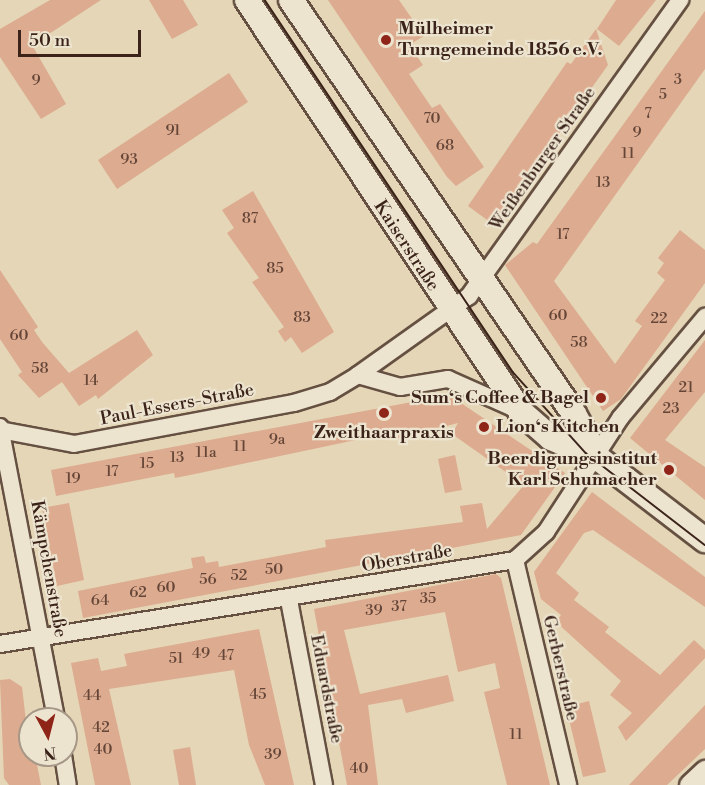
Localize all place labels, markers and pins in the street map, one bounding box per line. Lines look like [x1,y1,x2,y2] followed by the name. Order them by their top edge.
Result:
[398,19,602,62] place label: Mülheimer Turngemeinde 1856 e.V.
[379,33,393,47] marker: Mülheimer Turngemeinde 1856 e.V.
[411,387,589,409] place label: Sum‘s Coffee & Bagel
[594,391,608,405] marker: Sum‘s Coffee & Bagel
[377,406,391,420] marker: Zweithaarpraxis
[496,416,619,438] place label: Lion‘s Kitchen
[477,420,491,434] marker: Lion‘s Kitchen
[314,422,454,444] place label: Zweithaarpraxis
[487,449,657,492] place label: Beerdigungsinstitut Karl Schumacher
[662,463,676,477] marker: Beerdigungsinstitut Karl Schumacher

